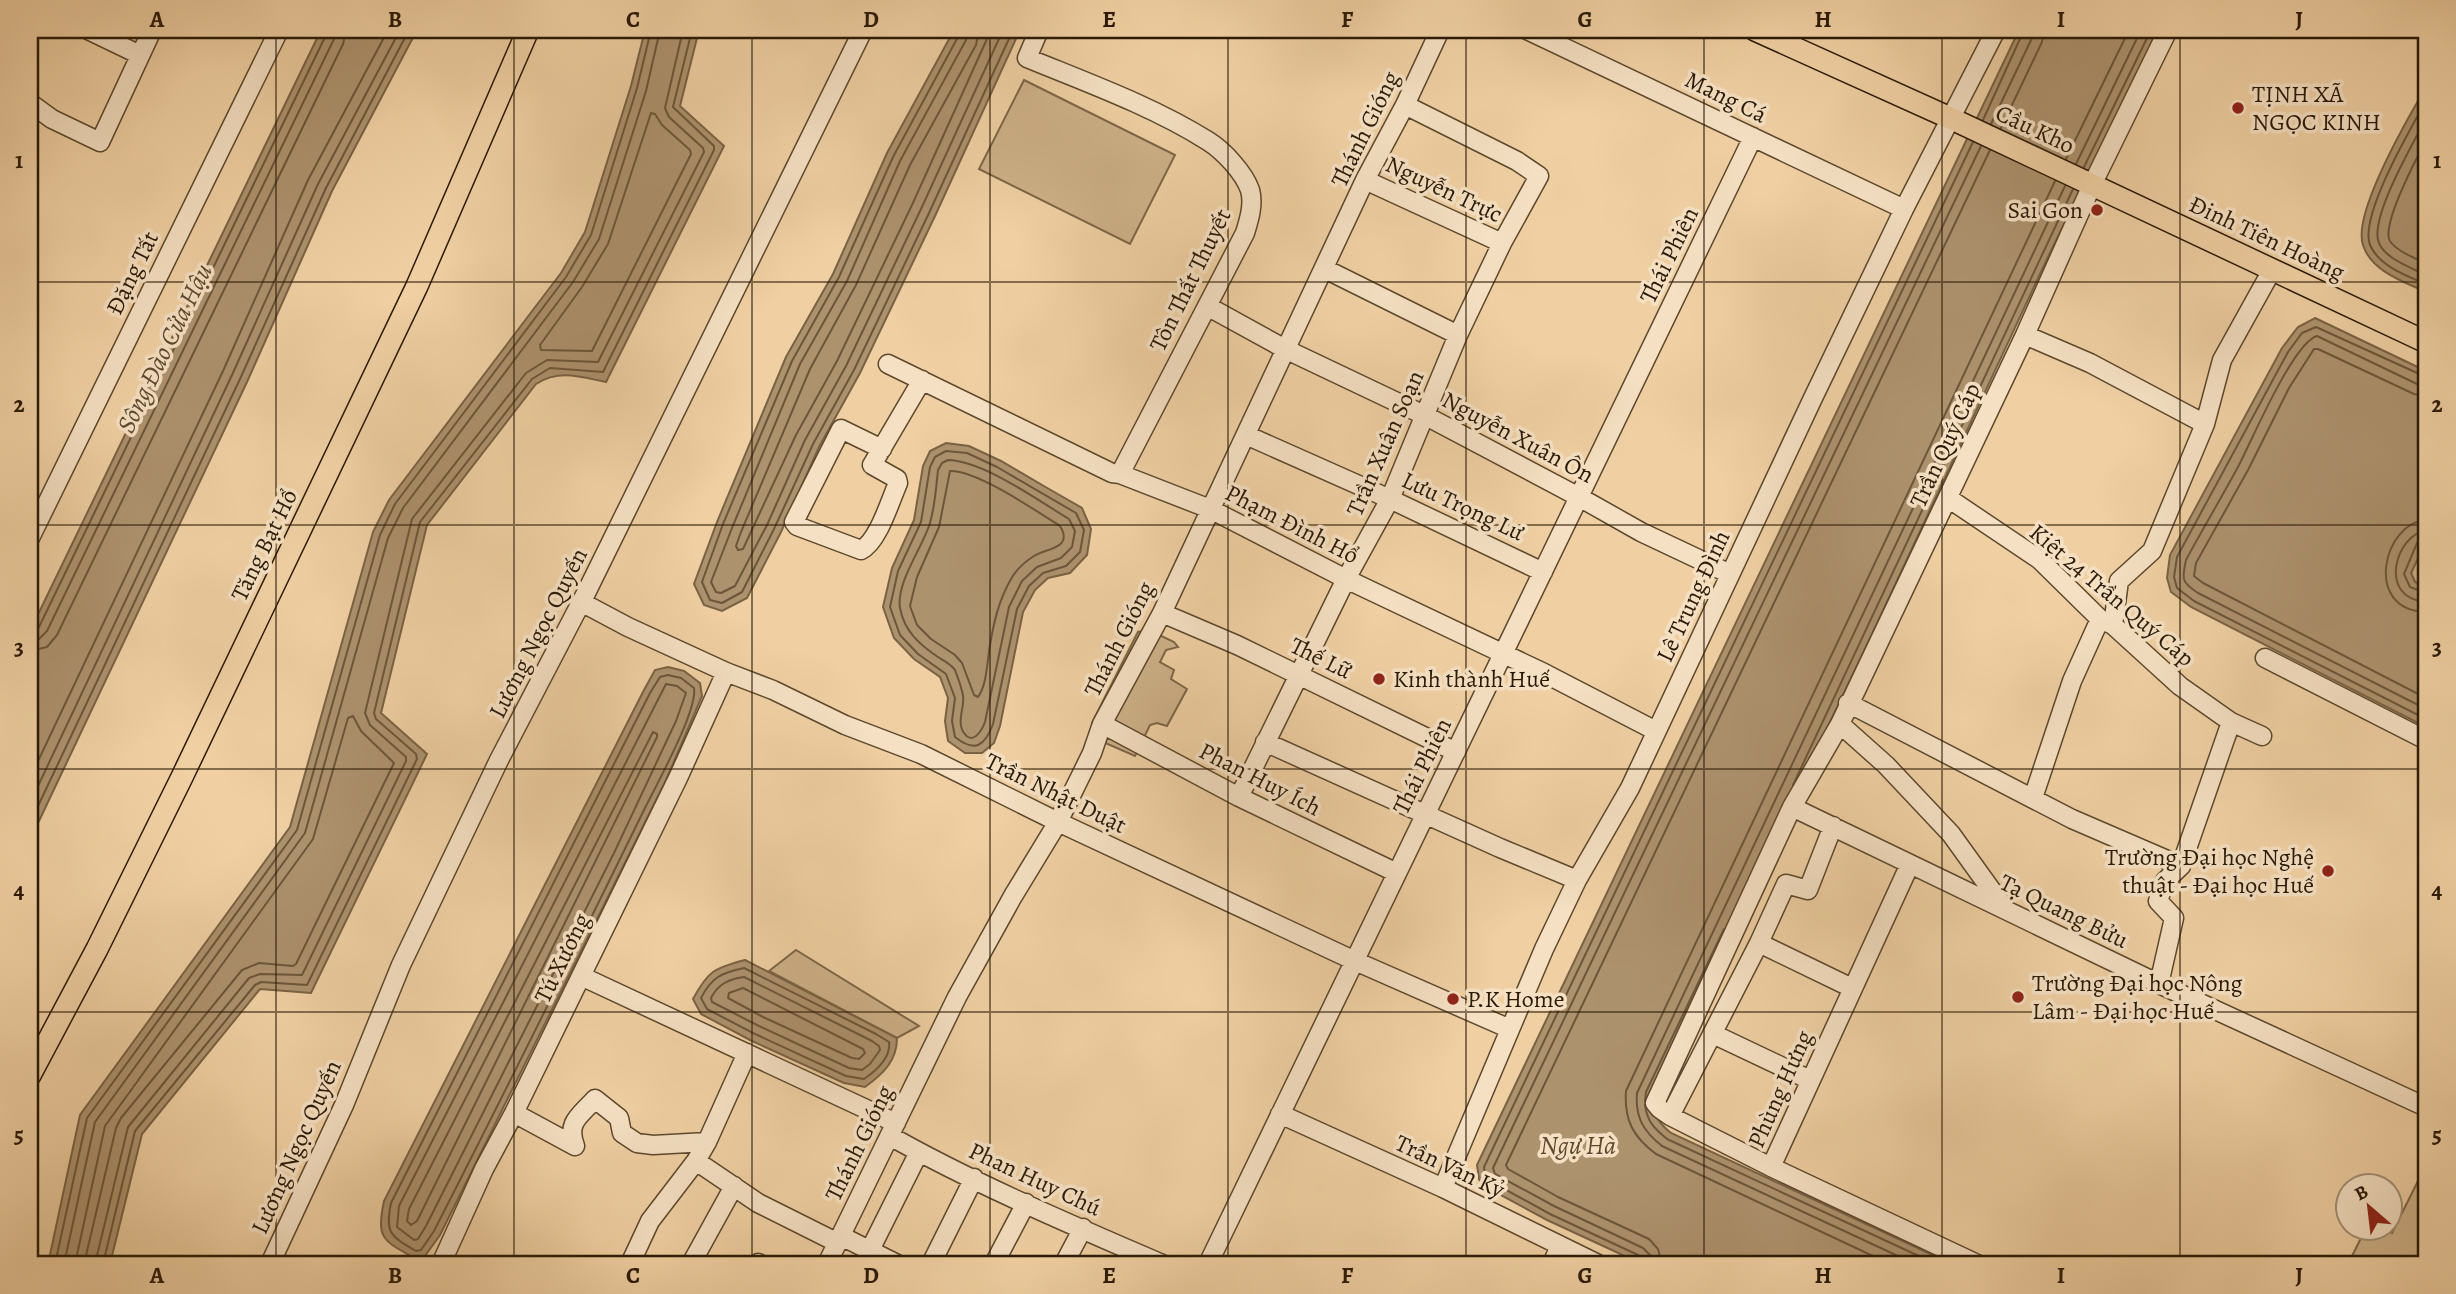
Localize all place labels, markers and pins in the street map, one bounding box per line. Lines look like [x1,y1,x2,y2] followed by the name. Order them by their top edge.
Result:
[2252,78,2381,138] place label: TỊNH XÃ NGỌC KINH
[2230,100,2246,116] marker: TỊNH XÃ NGỌC KINH
[2007,194,2083,226] place label: Sai Gon
[2089,202,2105,218] marker: Sai Gon
[1393,663,1550,695] place label: Kinh thành Huế
[1371,671,1387,687] marker: Kinh thành Huế
[2105,841,2314,901] place label: Trường Đại học Nghệ thuật - Đại học Huế
[2320,863,2336,879] marker: Trường Đại học Nghệ thuật - Đại học Huế
[2032,967,2243,1027] place label: Trường Đại học Nông Lâm - Đại học Huế
[1467,983,1565,1015] place label: P.K Home
[2010,989,2026,1005] marker: Trường Đại học Nông Lâm - Đại học Huế
[1445,991,1461,1007] marker: P.K Home

